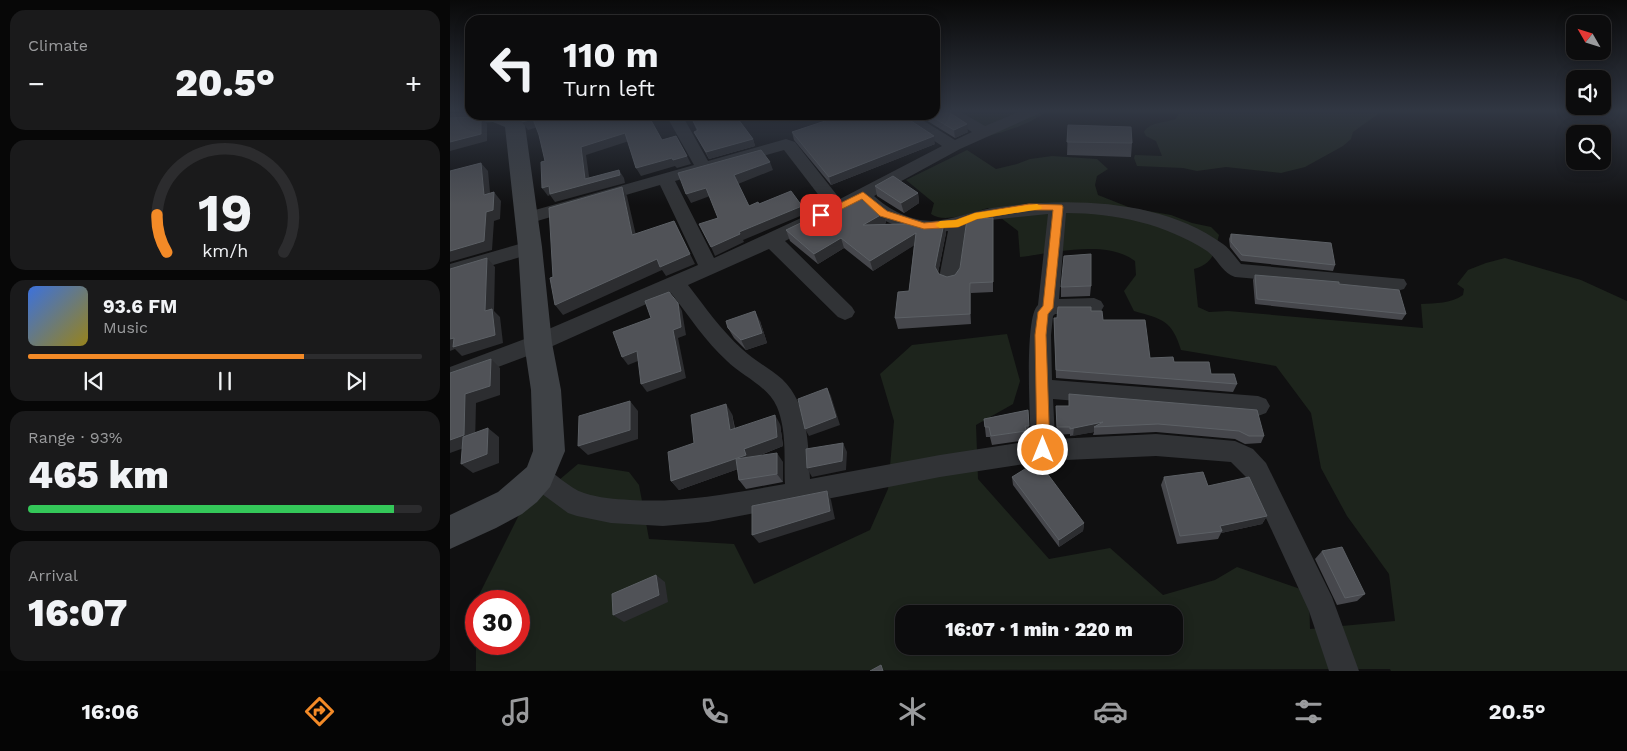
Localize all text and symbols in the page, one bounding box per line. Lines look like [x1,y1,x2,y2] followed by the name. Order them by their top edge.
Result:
[1566,15,1611,60] north arrow
[1566,15,1611,170] map controls
[563,34,659,76] text: 110 m
[480,35,545,100] icon: left
[28,36,88,55] text: Climate
[175,61,275,105] text: 20.5°
[28,67,45,100] text: −
[405,67,422,100] text: +
[1566,70,1611,115] button: sound
[563,76,655,101] text: Turn left
[1566,125,1611,170] button: search
[198,183,252,244] text: 19
[800,194,842,236] pin
[807,201,835,229] icon: arrive
[202,240,248,261] text: km/h
[103,295,177,318] text: 93.6 FM
[103,318,148,337] text: Music
[80,367,108,395] icon: previous
[211,367,239,395] icon: pause
[342,367,370,395] icon: next
[1016,423,1068,475] position arrow
[28,428,122,447] text: Range · 93%
[28,453,169,497] text: 465 km
[28,566,78,585] text: Arrival
[465,590,530,655] speed limit sign: 30
[28,591,127,635] text: 16:07
[945,618,1133,641] text: 16:07 · 1 min · 220 m
[302,694,337,729] icon: directions
[499,694,534,729] icon: music
[697,694,732,729] icon: phone
[895,694,930,729] icon: climate
[1093,694,1128,729] icon: car
[1291,694,1326,729] icon: filters
[81,699,139,724] text: 16:06
[1488,699,1546,724] text: 20.5°

